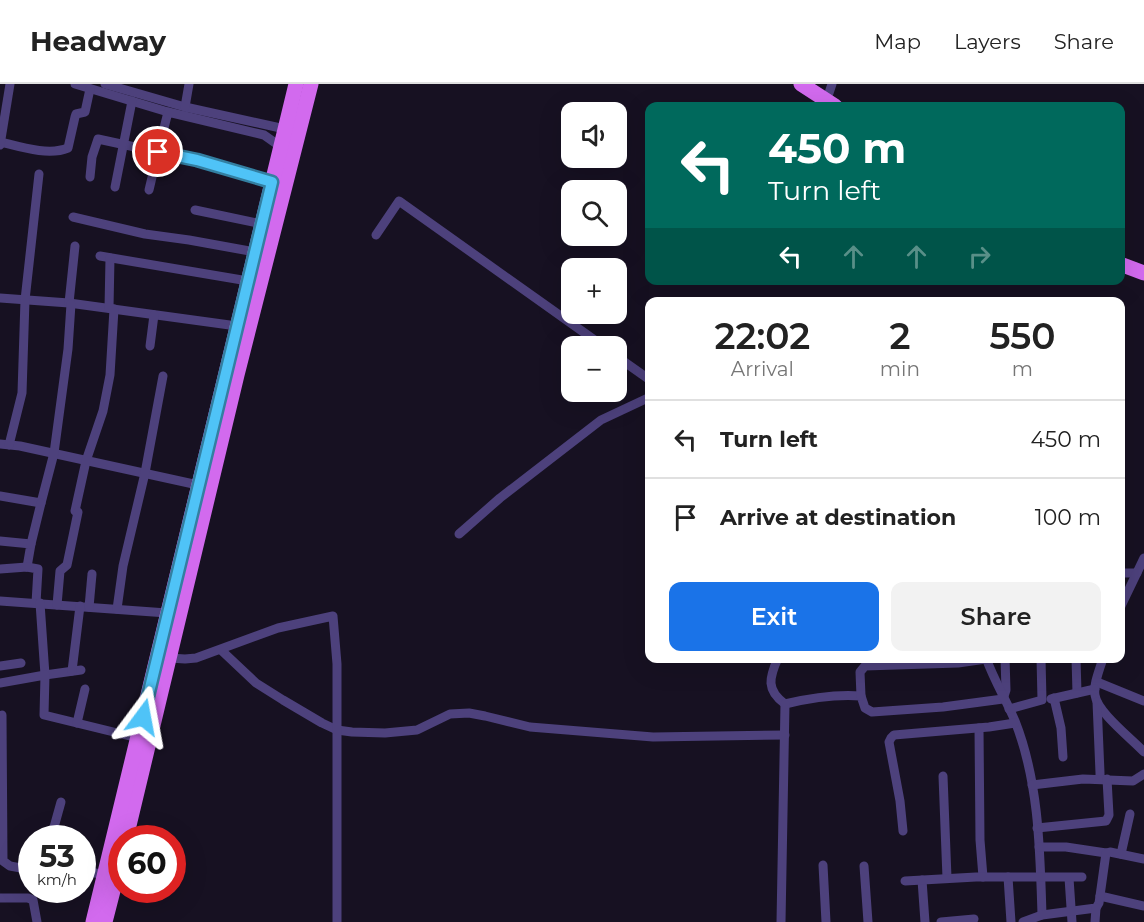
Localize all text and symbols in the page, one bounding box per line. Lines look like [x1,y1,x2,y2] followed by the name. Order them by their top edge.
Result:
[30,24,166,58] text: Headway
[874,29,921,54] text: Map
[954,29,1021,54] text: Layers
[1054,29,1114,54] text: Share
[561,102,627,402] map controls
[561,102,627,168] button: sound
[768,122,906,174] text: 450 m
[132,126,183,177] pin
[669,126,747,204] icon: left
[141,135,174,168] icon: arrive
[768,174,881,207] text: Turn left
[561,180,627,246] button: search
[774,240,807,273] icon: left
[837,240,870,273] icon: ahead
[900,240,933,273] icon: ahead
[963,240,996,273] icon: right
[561,258,627,324] button: +
[714,314,810,358] text: 22:02
[889,314,910,358] text: 2
[989,314,1056,358] text: 550
[561,336,627,402] button: −
[731,357,794,381] text: Arrival
[880,357,920,381] text: min
[1012,357,1033,381] text: m
[669,423,702,456] icon: left
[720,426,818,453] text: Turn left
[1030,426,1101,453] text: 450 m
[669,501,702,534] icon: arrive
[720,504,956,531] text: Arrive at destination
[1035,504,1101,531] text: 100 m
[669,582,879,651] button: Exit
[891,582,1101,651] button: Share
[111,685,175,749] position arrow
[108,825,186,903] speed limit sign: 60
[39,838,75,875] text: 53
[37,870,77,889] text: km/h

